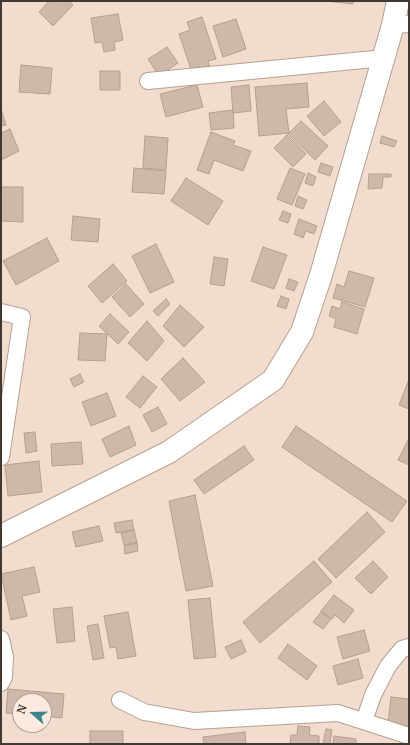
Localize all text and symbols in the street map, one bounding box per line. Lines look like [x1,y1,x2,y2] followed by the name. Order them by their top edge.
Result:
[12,693,52,733] north arrow
[14,703,30,716] text: N

